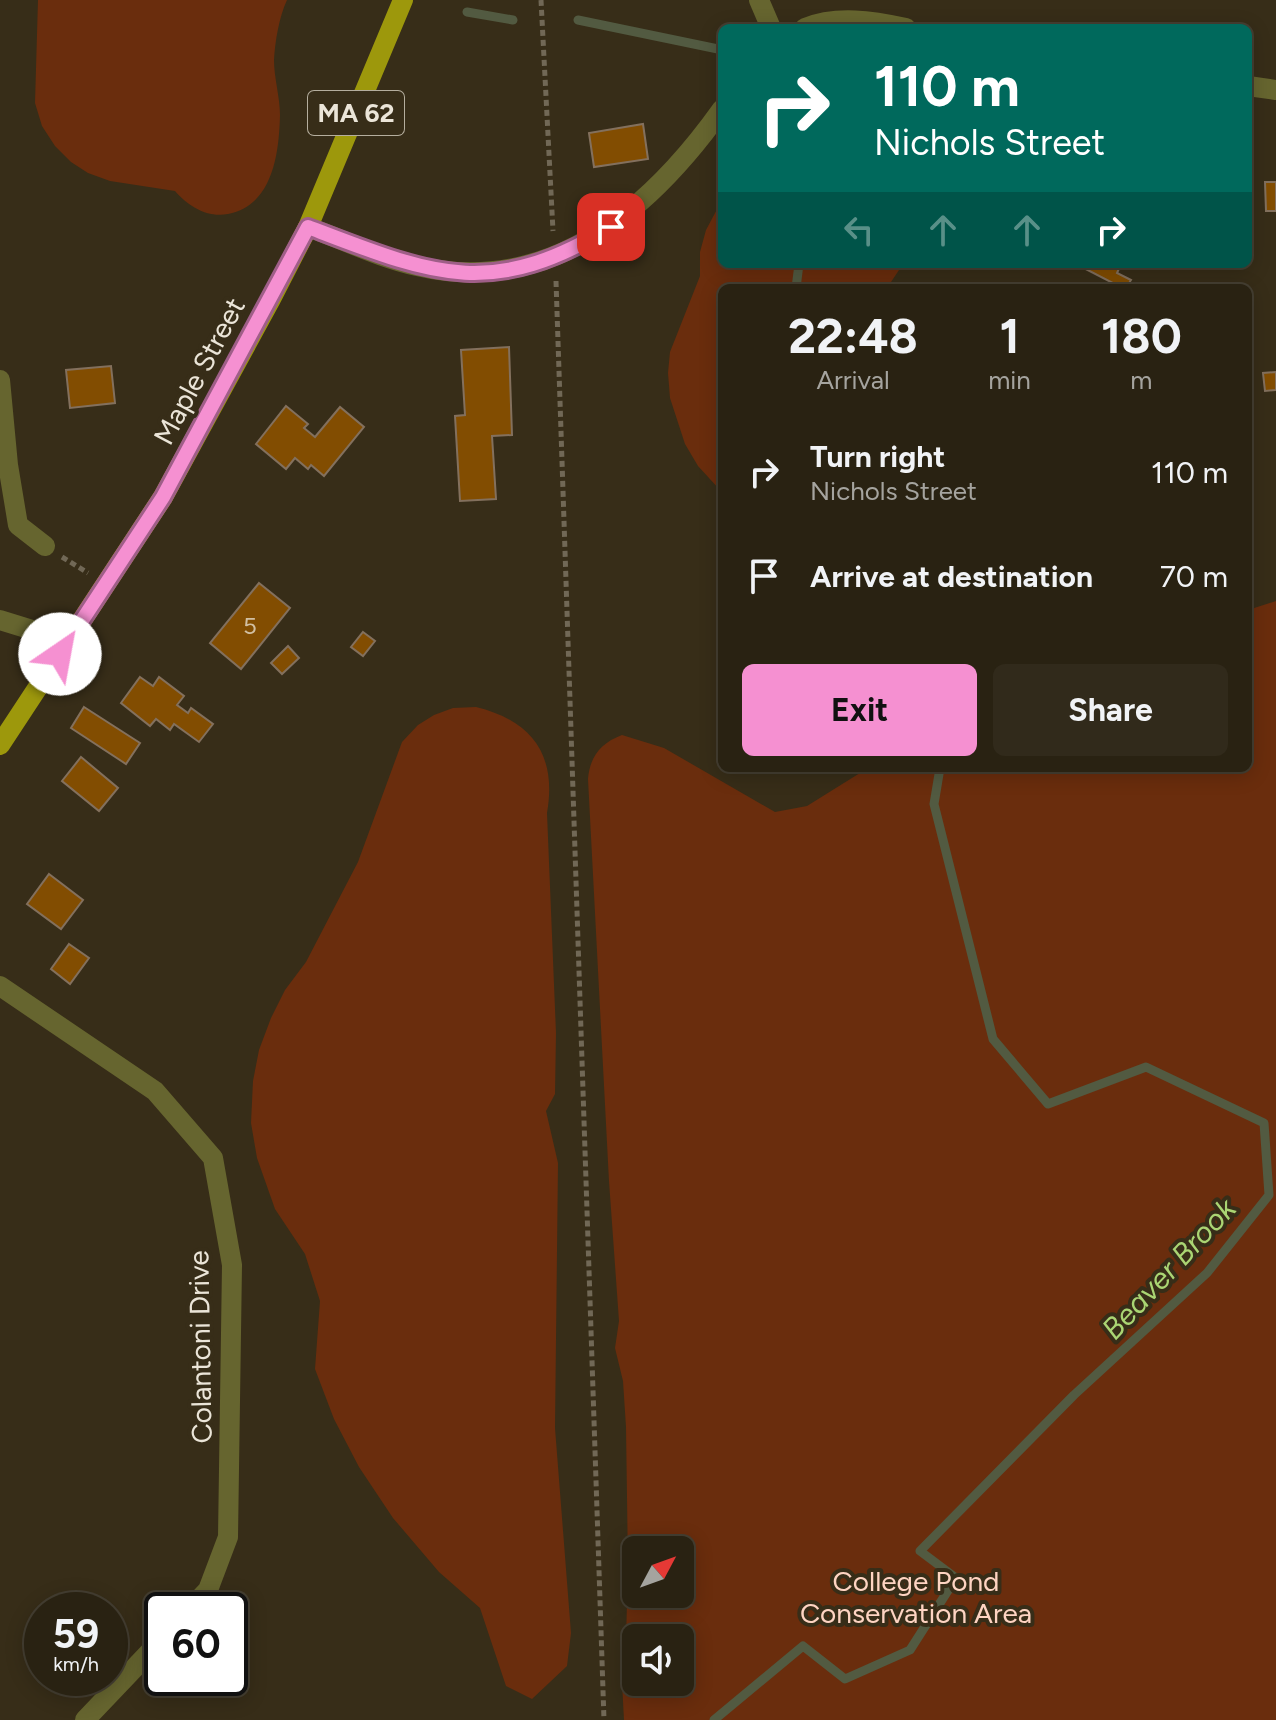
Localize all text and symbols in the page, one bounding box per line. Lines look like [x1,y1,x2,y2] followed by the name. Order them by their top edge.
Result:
[874,53,1020,120] text: 110 m
[742,56,846,160] icon: right
[308,91,404,135] road number: MA 62
[874,121,1105,164] text: Nichols Street
[577,193,645,261] pin
[589,205,633,249] icon: arrive
[837,208,881,252] icon: left
[921,208,965,252] icon: ahead
[1005,208,1049,252] icon: ahead
[1089,208,1133,252] icon: right
[146,292,252,450] street label: Maple Street
[788,307,918,365] text: 22:48
[999,307,1020,365] text: 1
[1101,307,1182,365] text: 180
[816,364,890,396] text: Arrival
[988,364,1031,396] text: min
[1130,364,1152,396] text: m
[810,438,945,475] text: Turn right
[742,450,786,494] icon: right
[1151,454,1228,491] text: 110 m
[810,475,977,507] text: Nichols Street
[742,554,786,598] icon: arrive
[810,558,1093,595] text: Arrive at destination
[1160,558,1228,595] text: 70 m
[243,611,257,640] house number: 5
[18,612,102,696] position arrow
[742,664,977,756] button: Exit
[993,664,1228,756] button: Share
[1094,1189,1244,1347] water label: Beaver Brook
[181,1250,219,1444] street label: Colantoni Drive
[622,1536,694,1608] north arrow
[622,1536,694,1696] map controls
[800,1564,1032,1630] park label: College Pond Conservation Area
[144,1592,248,1696] speed limit sign: 60
[53,1610,99,1658] text: 59
[622,1624,694,1696] button: sound
[53,1652,99,1676] text: km/h

